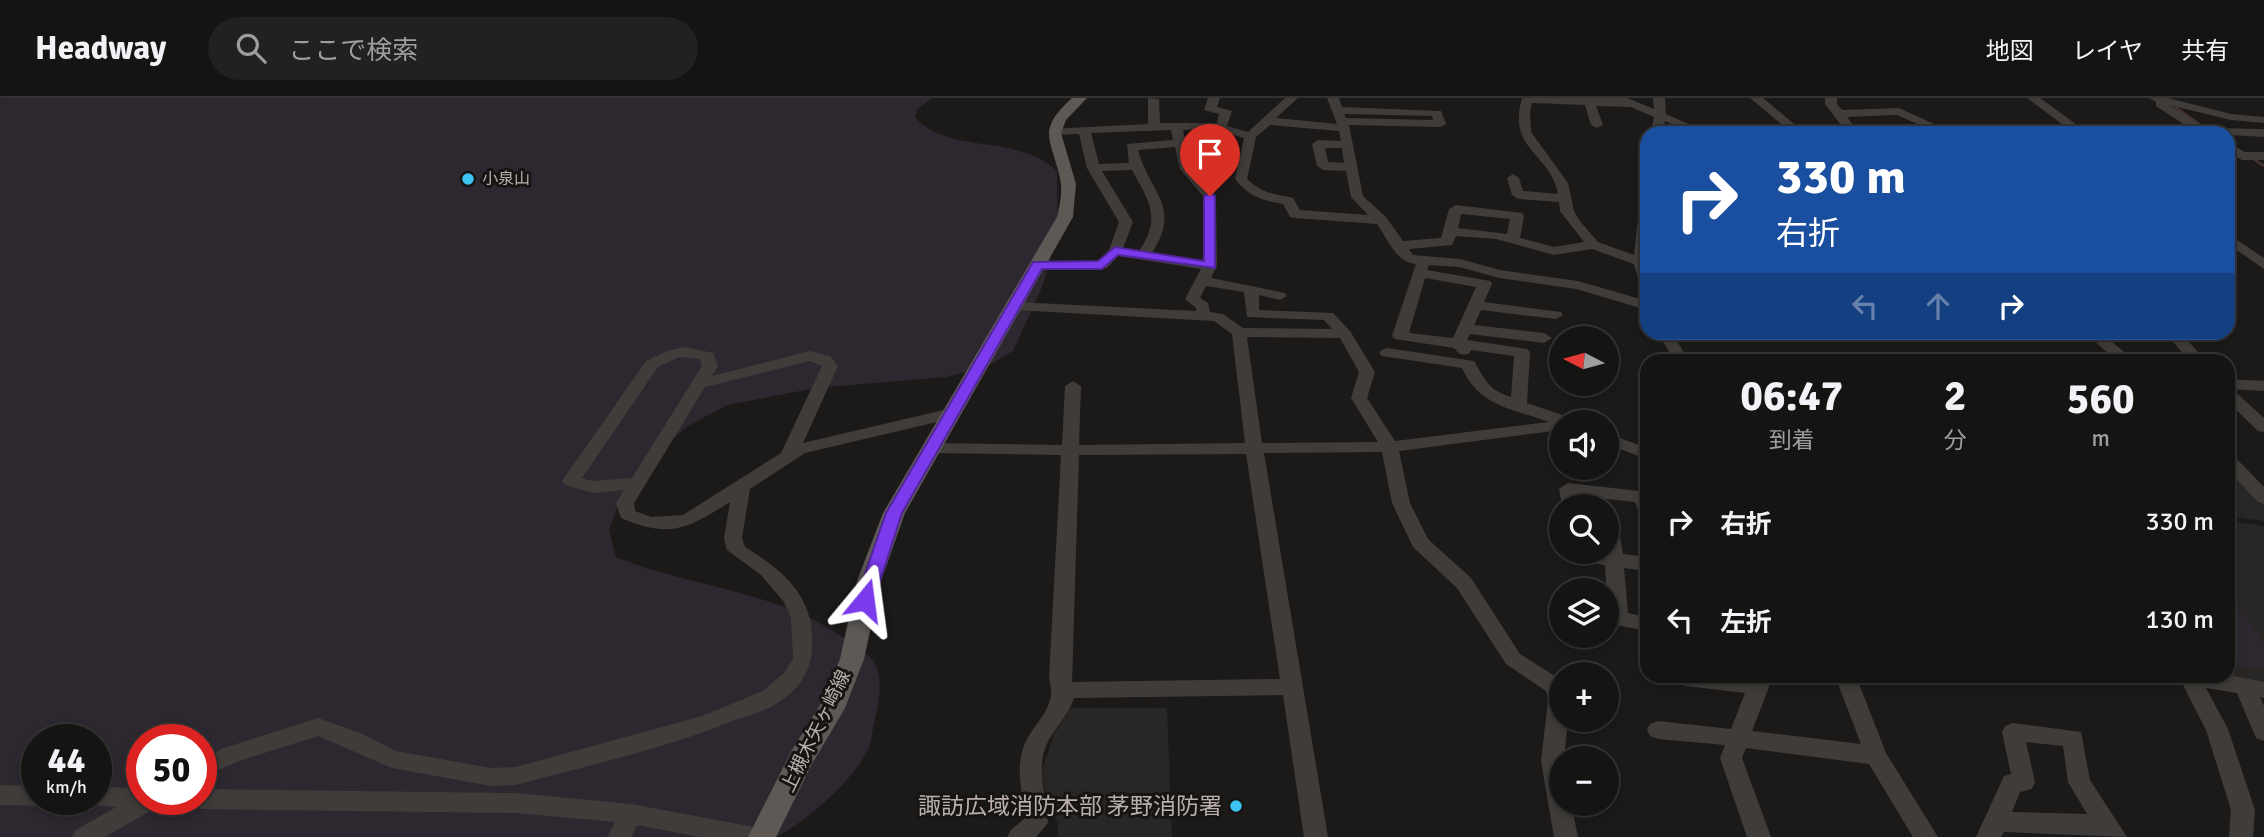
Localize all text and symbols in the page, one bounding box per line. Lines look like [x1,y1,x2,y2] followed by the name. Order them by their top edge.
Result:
[208,17,698,80] search box
[35,28,166,69] text: Headway
[232,29,270,67] icon: search
[288,35,418,67] text: ここで検索
[1986,36,2034,66] text: 地図
[2072,36,2143,66] text: レイヤ
[2181,36,2229,66] text: 共有
[1180,124,1240,196] pin
[1191,135,1229,173] icon: arrive
[1776,147,1906,207] text: 330 m
[1661,154,1752,245] icon: right
[482,169,530,189] place label: 小泉山
[460,171,476,187] marker: 小泉山
[1776,214,1840,253] text: 右折
[1846,287,1884,325] icon: left
[1919,287,1957,325] icon: ahead
[1992,287,2030,325] icon: right
[1549,326,1619,396] north arrow
[1549,326,1619,816] map controls
[1740,371,1843,422] text: 06:47
[1944,371,1966,422] text: 2
[2067,374,2135,425] text: 560
[1549,410,1619,480] button: sound
[2092,424,2110,453] text: m
[1769,426,1815,455] text: 到着
[1944,426,1967,455] text: 分
[1549,494,1619,564] button: search
[1661,503,1699,541] icon: right
[2145,506,2214,538] text: 330 m
[1720,509,1772,541] text: 右折
[828,563,902,637] position arrow
[1549,578,1619,648] button: layers
[1661,601,1699,639] icon: left
[2145,604,2214,636] text: 130 m
[1720,607,1772,639] text: 左折
[1549,662,1619,732] button: +
[776,666,856,796] street label: 上槻木矢ヶ崎線
[126,724,217,815] speed limit sign: 50
[48,739,85,782] text: 44
[1549,746,1619,816] button: −
[46,776,87,798] text: km/h
[918,792,1222,821] place label: 諏訪広域消防本部 茅野消防署
[1228,798,1244,814] marker: 諏訪広域消防本部 茅野消防署

